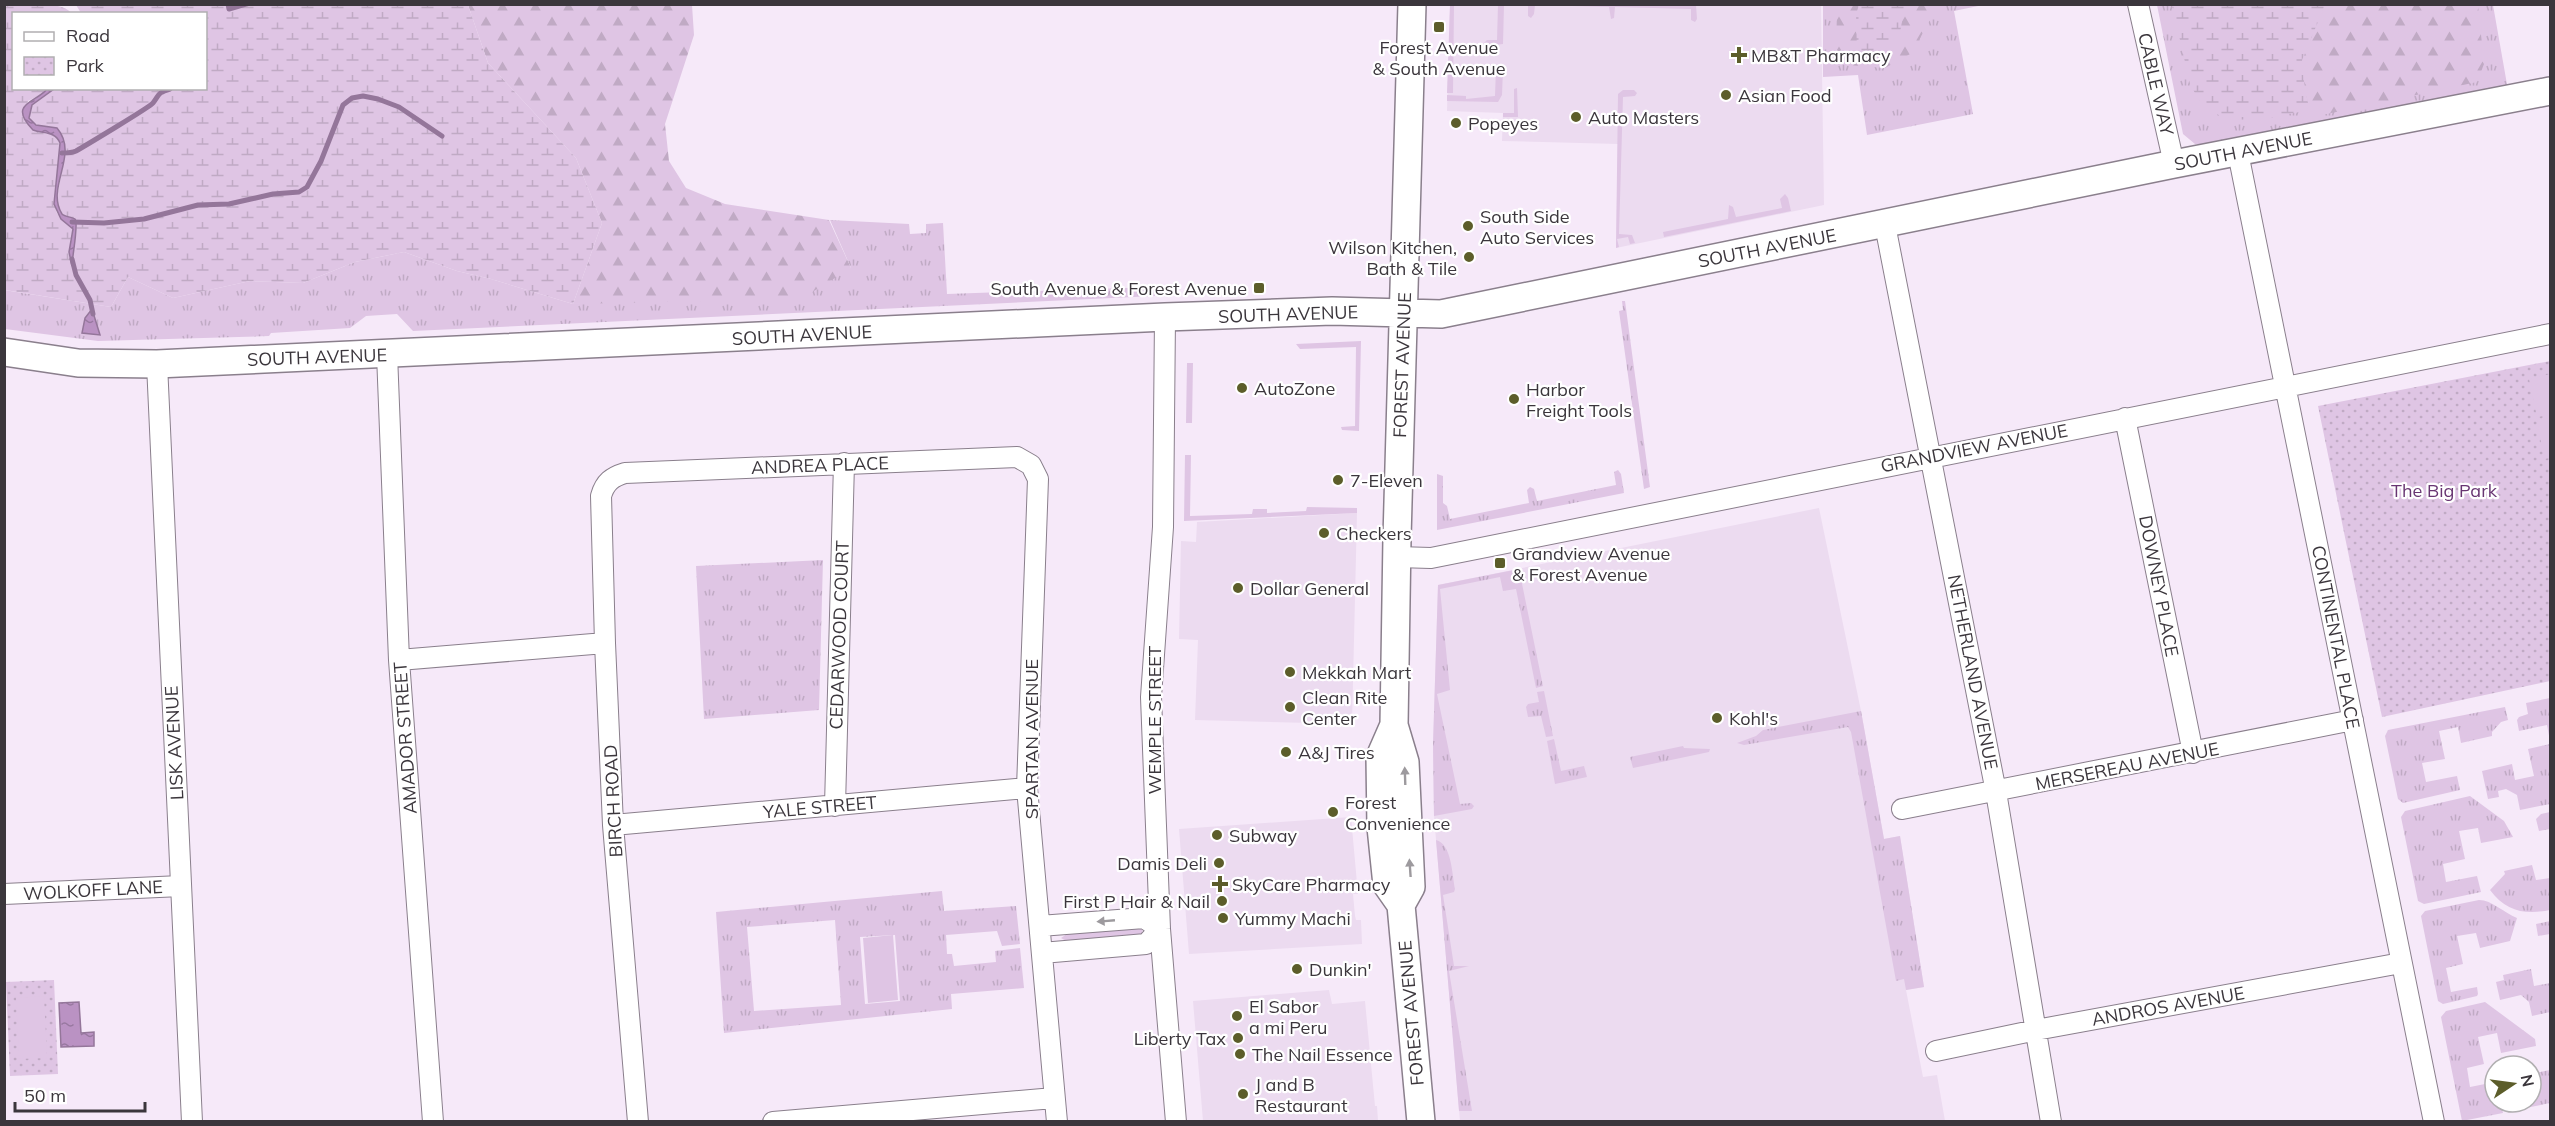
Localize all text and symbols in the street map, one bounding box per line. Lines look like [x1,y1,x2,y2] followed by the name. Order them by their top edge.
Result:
[12,12,207,90] legend
[1432,20,1446,34] marker: Forest Avenue & South Avenue
[66,24,110,47] text: Road
[2133,30,2179,139] street label: CABLE WAY
[1373,36,1505,80] place label: Forest Avenue & South Avenue
[1751,44,1891,67] place label: MB&T Pharmacy
[1732,48,1746,62] marker: MB&T Pharmacy
[66,54,105,77] text: Park
[1738,84,1832,107] place label: Asian Food
[1719,88,1733,102] marker: Asian Food
[1588,106,1699,129] place label: Auto Masters
[1569,110,1583,124] marker: Auto Masters
[1468,112,1538,135] place label: Popeyes
[1449,116,1463,130] marker: Popeyes
[2172,126,2314,176] street label: SOUTH AVENUE
[1480,205,1594,249] place label: South Side Auto Services
[1461,219,1475,233] marker: South Side Auto Services
[1696,223,1838,273] street label: SOUTH AVENUE
[1328,236,1457,280] place label: Wilson Kitchen, Bath & Tile
[1462,250,1476,264] marker: Wilson Kitchen, Bath & Tile
[991,277,1247,300] place label: South Avenue & Forest Avenue
[1252,281,1266,295] marker: South Avenue & Forest Avenue
[1388,292,1416,438] street label: FOREST AVENUE
[1218,300,1358,328] street label: SOUTH AVENUE
[731,320,873,350] street label: SOUTH AVENUE
[247,343,387,371] street label: SOUTH AVENUE
[1254,377,1335,400] place label: AutoZone
[1526,378,1632,422] place label: Harbor Freight Tools
[1235,381,1249,395] marker: AutoZone
[1507,392,1521,406] marker: Harbor Freight Tools
[1878,419,2070,477] street label: GRANDVIEW AVENUE
[751,451,889,479] street label: ANDREA PLACE
[1350,469,1423,492] place label: 7-Eleven
[1331,473,1345,487] marker: 7-Eleven
[2391,479,2498,502] park label: The Big Park
[2134,513,2184,659] street label: DOWNEY PLACE
[1336,522,1412,545] place label: Checkers
[1317,526,1331,540] marker: Checkers
[824,540,854,730] street label: CEDARWOOD COURT
[1512,542,1670,586] place label: Grandview Avenue & Forest Avenue
[2307,543,2365,731] street label: CONTINENTAL PLACE
[1493,556,1507,570] marker: Grandview Avenue & Forest Avenue
[1943,572,2003,772] street label: NETHERLAND AVENUE
[1250,577,1369,600] place label: Dollar General
[1231,581,1245,595] marker: Dollar General
[1143,645,1166,794] street label: WEMPLE STREET
[1020,659,1043,819] street label: SPARTAN AVENUE
[388,661,422,815] street label: AMADOR STREET
[1302,661,1411,684] place label: Mekkah Mart
[1283,665,1297,679] marker: Mekkah Mart
[160,685,188,801] street label: LISK AVENUE
[1302,686,1387,730] place label: Clean Rite Center
[1283,700,1297,714] marker: Clean Rite Center
[1729,707,1778,730] place label: Kohl's
[1710,711,1724,725] marker: Kohl's
[2033,737,2221,795] street label: MERSEREAU AVENUE
[1298,741,1375,764] place label: A&J Tires
[599,744,627,858] street label: BIRCH ROAD
[1279,745,1293,759] marker: A&J Tires
[1400,766,1410,785] one-way arrow
[761,791,878,824] street label: YALE STREET
[1345,791,1450,835] place label: Forest Convenience
[1326,805,1340,819] marker: Forest Convenience
[1229,824,1297,847] place label: Subway
[1210,828,1224,842] marker: Subway
[1117,852,1207,875] place label: Damis Deli
[1212,856,1226,870] marker: Damis Deli
[1405,858,1414,877] one-way arrow
[1232,873,1391,896] place label: SkyCare Pharmacy
[23,875,163,905] street label: WOLKOFF LANE
[1213,877,1227,891] marker: SkyCare Pharmacy
[1063,890,1210,913] place label: First P Hair & Nail
[1215,894,1229,908] marker: First P Hair & Nail
[1234,907,1351,930] place label: Yummy Machi
[1216,911,1230,925] marker: Yummy Machi
[1096,916,1115,926] one-way arrow
[1393,939,1429,1087] street label: FOREST AVENUE
[1309,958,1371,981] place label: Dunkin'
[1290,962,1304,976] marker: Dunkin'
[2090,981,2246,1031] street label: ANDROS AVENUE
[1249,995,1327,1039] place label: El Sabor a mi Peru
[1230,1009,1244,1023] marker: El Sabor a mi Peru
[1134,1027,1226,1050] place label: Liberty Tax
[1231,1031,1245,1045] marker: Liberty Tax
[1252,1043,1393,1066] place label: The Nail Essence
[1233,1047,1247,1061] marker: The Nail Essence
[2483,1054,2543,1114] north arrow
[2517,1072,2539,1089] text: N
[1255,1073,1347,1117] place label: J and B Restaurant
[15,1075,146,1113] scale bar
[24,1084,66,1107] text: 50 m
[1236,1087,1250,1101] marker: J and B Restaurant

